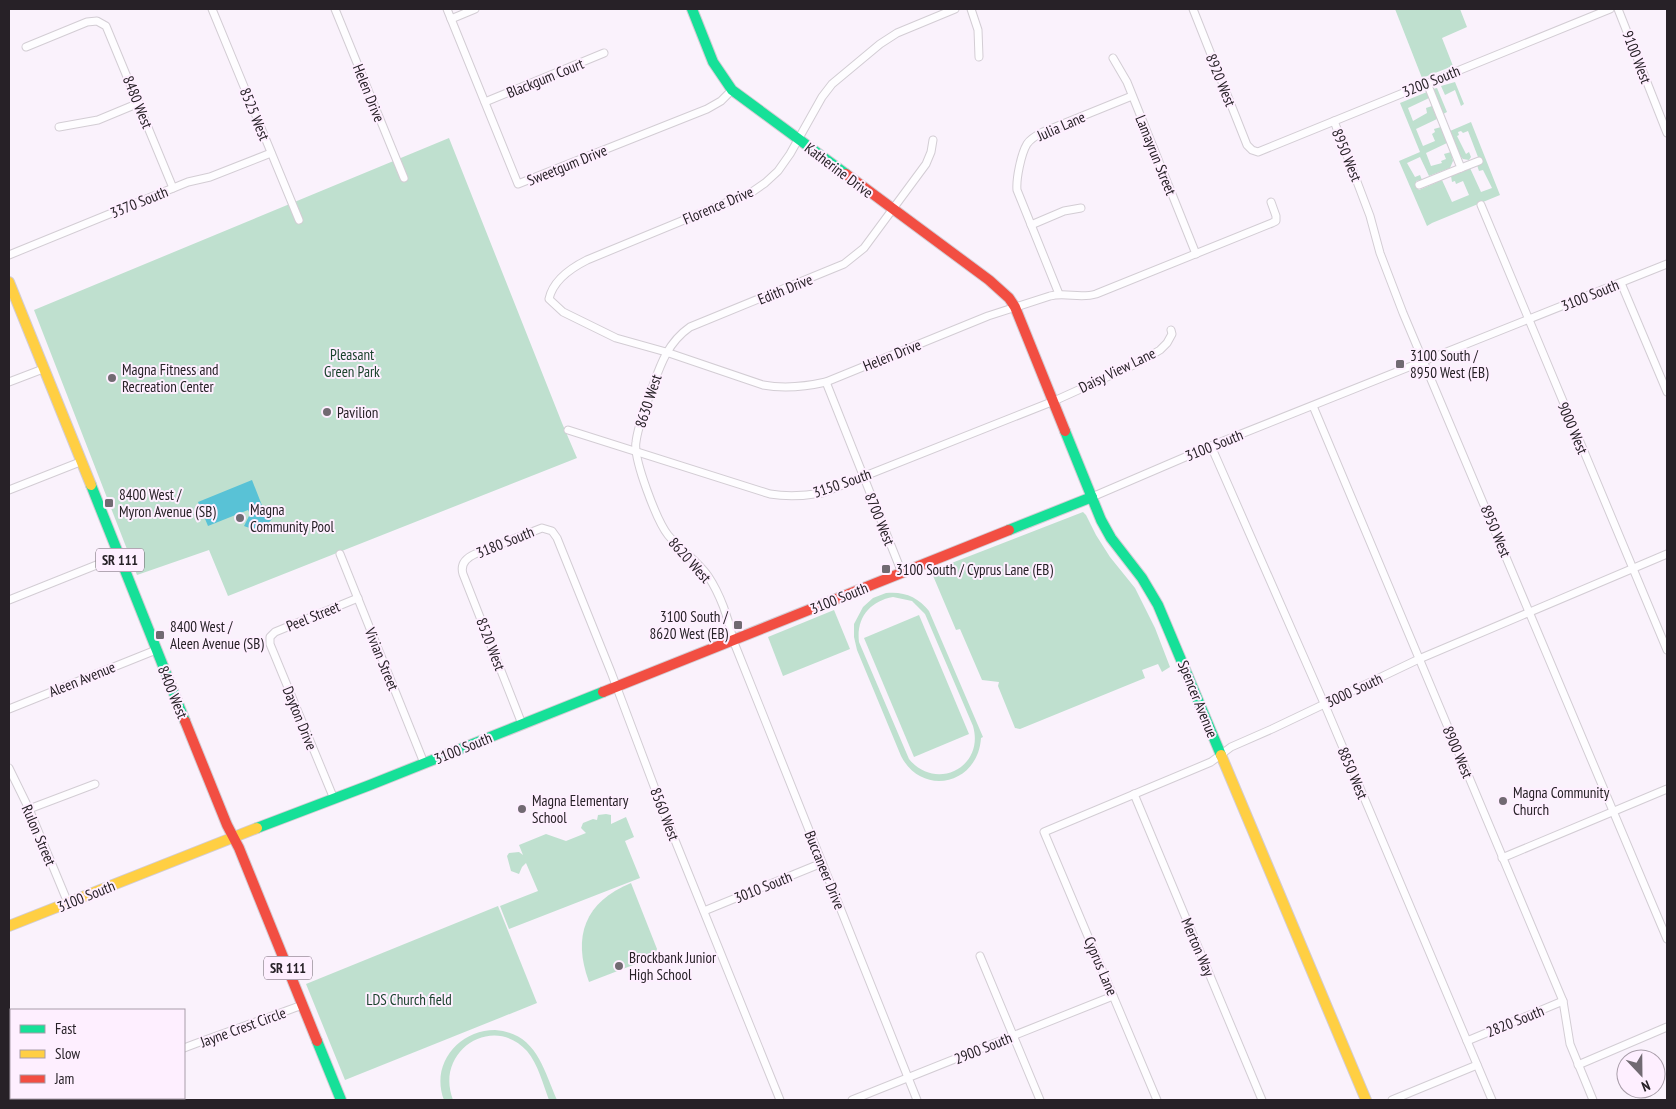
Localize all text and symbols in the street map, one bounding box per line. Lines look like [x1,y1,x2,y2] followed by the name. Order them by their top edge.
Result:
[1618,28,1656,86] street label: 9100 West
[1202,51,1240,109] street label: 8920 West
[504,54,586,102] street label: Blackgum Court
[349,61,389,125] street label: Helen Drive
[1399,61,1463,101] street label: 3200 South
[119,73,157,131] street label: 8480 West
[236,85,274,143] street label: 8525 West
[1033,107,1088,145] street label: Julia Lane
[1131,112,1181,198] street label: Lamayrun Street
[1328,126,1366,184] street label: 8950 West
[801,138,877,202] street label: Katherine Drive
[524,140,610,190] street label: Sweetgum Drive
[107,182,171,222] street label: 3370 South
[680,182,756,228] street label: Florence Drive
[755,269,815,309] street label: Edith Drive
[1558,275,1622,315] street label: 3100 South
[860,335,924,375] street label: Helen Drive
[1076,343,1158,397] street label: Daisy View Lane
[324,345,380,381] park label: Pleasant Green Park
[1410,346,1489,382] place label: 3100 South / 8950 West (EB)
[1394,358,1406,370] marker: 3100 South / 8950 West (EB)
[122,360,219,396] place label: Magna Fitness and Recreation Center
[106,372,118,384] marker: Magna Fitness and Recreation Center
[630,372,666,430] street label: 8630 West
[1554,399,1592,457] street label: 9000 West
[337,403,378,422] place label: Pavilion
[321,406,333,418] marker: Pavilion
[1182,425,1246,465] street label: 3100 South
[810,464,874,502] street label: 3150 South
[119,485,216,521] place label: 8400 West / Myron Avenue (SB)
[861,490,899,548] street label: 8700 West
[103,497,115,509] marker: 8400 West / Myron Avenue (SB)
[250,500,335,536] place label: Magna Community Pool
[1477,502,1515,560] street label: 8950 West
[234,512,246,524] marker: Magna Community Pool
[473,522,537,562] street label: 3180 South
[665,533,715,587] street label: 8620 West
[96,548,144,572] road number: SR 111
[896,560,1053,579] place label: 3100 South / Cyprus Lane (EB)
[880,563,892,575] marker: 3100 South / Cyprus Lane (EB)
[807,578,871,618] street label: 3100 South
[283,597,343,635] street label: Peel Street
[649,607,729,643] place label: 3100 South / 8620 West (EB)
[472,615,510,673] street label: 8520 West
[170,617,264,653] place label: 8400 West / Aleen Avenue (SB)
[732,619,744,631] marker: 3100 South / 8620 West (EB)
[360,624,403,693] street label: Vivian Street
[154,629,166,641] marker: 8400 West / Aleen Avenue (SB)
[46,657,118,701] street label: Aleen Avenue
[1174,658,1222,740] street label: Spencer Avenue
[154,663,192,721] street label: 8400 West
[1323,669,1385,711] street label: 3000 South
[279,683,321,753] street label: Dayton Drive
[1439,723,1477,781] street label: 8900 West
[431,728,495,768] street label: 3100 South
[1334,744,1372,802] street label: 8850 West
[1513,783,1610,819] place label: Magna Community Church
[646,785,684,843] street label: 8560 West
[532,791,629,827] place label: Magna Elementary School
[1497,795,1509,807] marker: Magna Community Church
[18,802,60,868] street label: Rulon Street
[516,803,528,815] marker: Magna Elementary School
[801,828,849,912] street label: Buccaneer Drive
[731,867,795,907] street label: 3010 South
[54,876,118,916] street label: 3100 South
[1177,915,1219,979] street label: Merton Way
[1080,934,1122,998] street label: Cyprus Lane
[629,948,717,984] place label: Brockbank Junior High School
[264,956,312,980] road number: SR 111
[613,960,625,972] marker: Brockbank Junior High School
[366,990,452,1009] park label: LDS Church field
[1483,1001,1547,1041] street label: 2820 South
[197,1003,288,1052] street label: Jayne Crest Circle
[10,1009,185,1099] legend
[55,1019,76,1038] text: Fast
[951,1028,1015,1068] street label: 2900 South
[55,1044,80,1063] text: Slow
[1616,1049,1666,1099] north arrow
[54,1069,74,1088] text: Jam
[1639,1076,1653,1096] text: N

